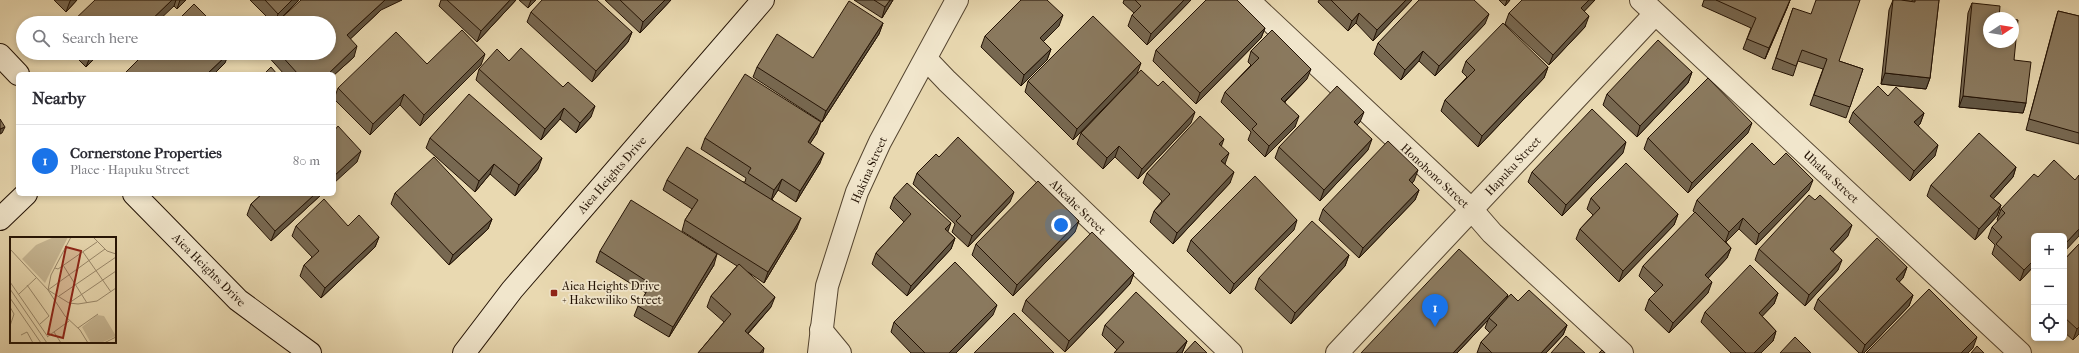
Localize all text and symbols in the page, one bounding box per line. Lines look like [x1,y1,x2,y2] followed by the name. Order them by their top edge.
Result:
[1983,12,2019,48] north arrow
[16,16,336,60] search box
[30,27,52,49] icon: search
[62,29,138,47] text: Search here
[32,88,86,108] text: Nearby
[574,133,649,217] street label: Aiea Heights Drive
[1482,133,1544,198] street label: Hapuku Street
[848,134,890,206] street label: Hakina Street
[1398,141,1473,212] street label: Honohono Street
[70,144,222,162] text: Cornerstone Properties
[1800,148,1862,207] street label: Uhaloa Street
[43,153,47,168] text: 1
[293,153,320,168] text: 80 m
[70,162,190,177] text: Place · Hapuku Street
[1046,176,1110,238] street label: Aheahe Street
[1051,215,1071,235] your location
[169,230,249,310] street label: Aiea Heights Drive
[2031,233,2067,341] map controls
[2031,233,2067,269] button: +
[10,237,116,343] inset map
[2031,269,2067,305] button: −
[561,279,663,307] place label: Aiea Heights Drive + Hakewiliko Street
[549,288,559,298] marker: Aiea Heights Drive + Hakewiliko Street
[1422,294,1448,327] pin: 1
[2031,305,2067,341] button: locate

